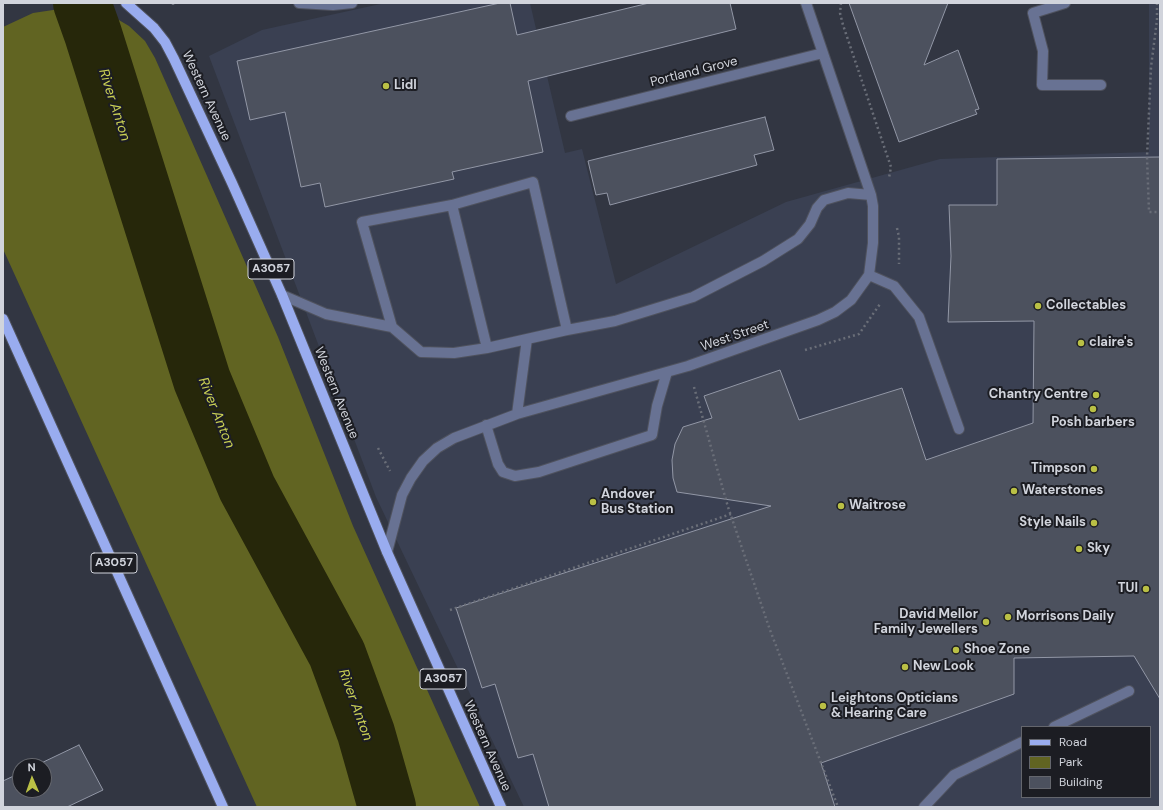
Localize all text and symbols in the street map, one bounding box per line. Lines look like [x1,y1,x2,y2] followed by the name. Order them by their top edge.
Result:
[178,48,234,144] street label: Western Avenue
[649,54,739,90] street label: Portland Grove
[94,67,134,143] water label: River Anton
[394,78,417,94] place label: Lidl
[381,81,391,91] marker: Lidl
[248,259,294,279] road number: A3057
[1046,298,1126,314] place label: Collectables
[1033,301,1043,311] marker: Collectables
[699,317,771,355] street label: West Street
[1089,335,1133,351] place label: claire's
[1076,338,1086,348] marker: claire's
[310,345,362,441] street label: Western Avenue
[194,375,238,451] water label: River Anton
[989,387,1088,403] place label: Chantry Centre
[1091,390,1101,400] marker: Chantry Centre
[1088,404,1098,414] marker: Posh barbers
[1051,415,1135,431] place label: Posh barbers
[1031,461,1086,477] place label: Timpson
[1089,464,1099,474] marker: Timpson
[1022,483,1103,499] place label: Waterstones
[1009,486,1019,496] marker: Waterstones
[601,487,673,518] place label: Andover Bus Station
[588,497,598,507] marker: Andover Bus Station
[849,498,906,514] place label: Waitrose
[836,501,846,511] marker: Waitrose
[1019,515,1086,531] place label: Style Nails
[1089,518,1099,528] marker: Style Nails
[1087,541,1110,557] place label: Sky
[1074,544,1084,554] marker: Sky
[91,553,137,573] road number: A3057
[1118,581,1138,597] place label: TUI
[1141,584,1151,594] marker: TUI
[874,607,978,638] place label: David Mellor Family Jewellers
[1016,609,1114,625] place label: Morrisons Daily
[1003,612,1013,622] marker: Morrisons Daily
[981,617,991,627] marker: David Mellor Family Jewellers
[964,642,1030,658] place label: Shoe Zone
[951,645,961,655] marker: Shoe Zone
[913,659,974,675] place label: New Look
[900,662,910,672] marker: New Look
[334,667,376,743] water label: River Anton
[420,669,466,689] road number: A3057
[831,691,958,722] place label: Leightons Opticians & Hearing Care
[460,698,514,794] street label: Western Avenue
[818,701,828,711] marker: Leightons Opticians & Hearing Care
[1021,726,1151,798] legend
[1059,734,1087,750] text: Road
[1059,754,1083,770] text: Park
[12,758,52,798] north arrow
[27,760,36,774] text: N
[1059,774,1103,790] text: Building

